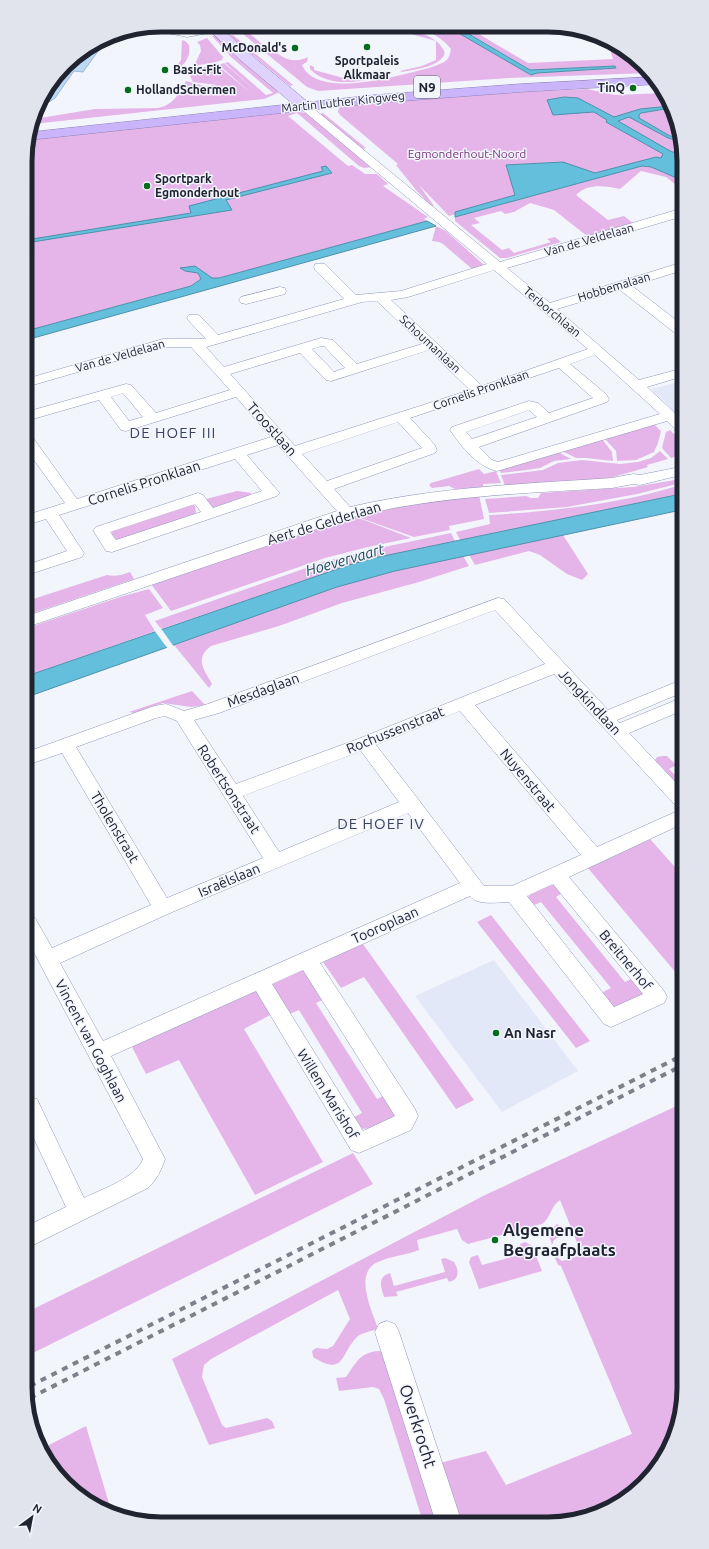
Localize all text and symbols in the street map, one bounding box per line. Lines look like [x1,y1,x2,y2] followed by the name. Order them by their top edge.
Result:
[221,41,287,54] place label: McDonald's
[362,42,372,52] marker: Sportpaleis Alkmaar
[290,43,300,53] marker: McDonald's
[335,54,400,81] place label: Sportpaleis Alkmaar
[173,63,221,76] place label: Basic-Fit
[160,65,170,75] marker: Basic-Fit
[414,76,440,98] road number: N9
[598,81,625,94] place label: TinQ
[136,83,236,96] place label: HollandSchermen
[628,83,638,93] marker: TinQ
[123,85,133,95] marker: HollandSchermen
[281,89,405,114] street label: Martin Luther Kingweg
[408,147,526,160] park label: Egmonderhout-Noord
[155,172,239,199] place label: Sportpark Egmonderhout
[142,181,152,191] marker: Sportpark Egmonderhout
[543,221,635,259] street label: Van de Veldelaan
[576,269,652,304] street label: Hobbemalaan
[521,284,584,339] street label: Terborchlaan
[397,312,463,375] street label: Schoumanlaan
[74,337,166,375] street label: Van de Veldelaan
[431,367,530,412] street label: Cornelis Pronklaan
[244,399,300,459] street label: Troostlaan
[130,424,216,441] district label: DE HOEF III
[86,457,202,509] street label: Cornelis Pronklaan
[265,498,383,548] street label: Aert de Gelderlaan
[303,540,386,579] water label: Hoevervaart
[556,666,624,738] street label: Jongkindlaan
[225,670,301,710] street label: Mesdaglaan
[344,703,447,757] street label: Rochussenstraat
[194,742,264,837] street label: Robertsonstraat
[497,745,559,815] street label: Nuyenstraat
[88,789,143,866] street label: Tholenstraat
[337,815,425,832] district label: DE HOEF IV
[196,860,262,900] street label: Israëlslaan
[349,903,421,947] street label: Tooroplaan
[596,927,656,994] street label: Breitnerhof
[52,977,130,1105] street label: Vincent van Goghlaan
[504,1025,556,1041] place label: An Nasr
[491,1028,501,1038] marker: An Nasr
[294,1046,362,1142] street label: Willem Marishof
[503,1220,616,1259] place label: Algemene Begraafplaats
[490,1235,500,1245] marker: Algemene Begraafplaats
[396,1382,441,1470] street label: Overkrocht
[12,1497,52,1537] north arrow
[31,1501,44,1516] text: N

